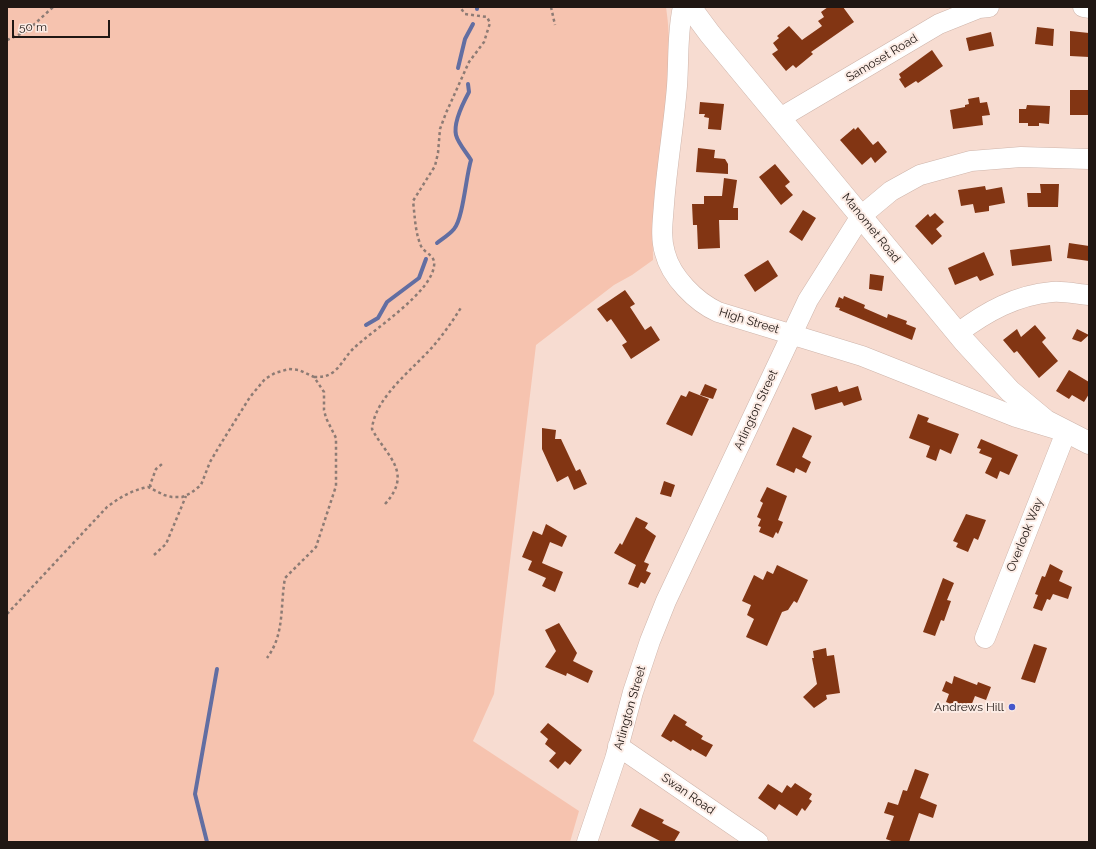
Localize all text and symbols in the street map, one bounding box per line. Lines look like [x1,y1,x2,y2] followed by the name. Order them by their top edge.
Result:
[14,12,112,38] scale bar
[19,20,47,34] text: 50 m
[844,31,920,85] street label: Samoset Road
[839,190,903,266] street label: Manomet Road
[717,305,781,337] street label: High Street
[731,368,781,452] street label: Arlington Street
[1004,496,1046,574] street label: Overlook Way
[611,664,649,752] street label: Arlington Street
[934,700,1004,714] place label: Andrews Hill
[1007,702,1017,712] marker: Andrews Hill
[658,770,718,818] street label: Swan Road

